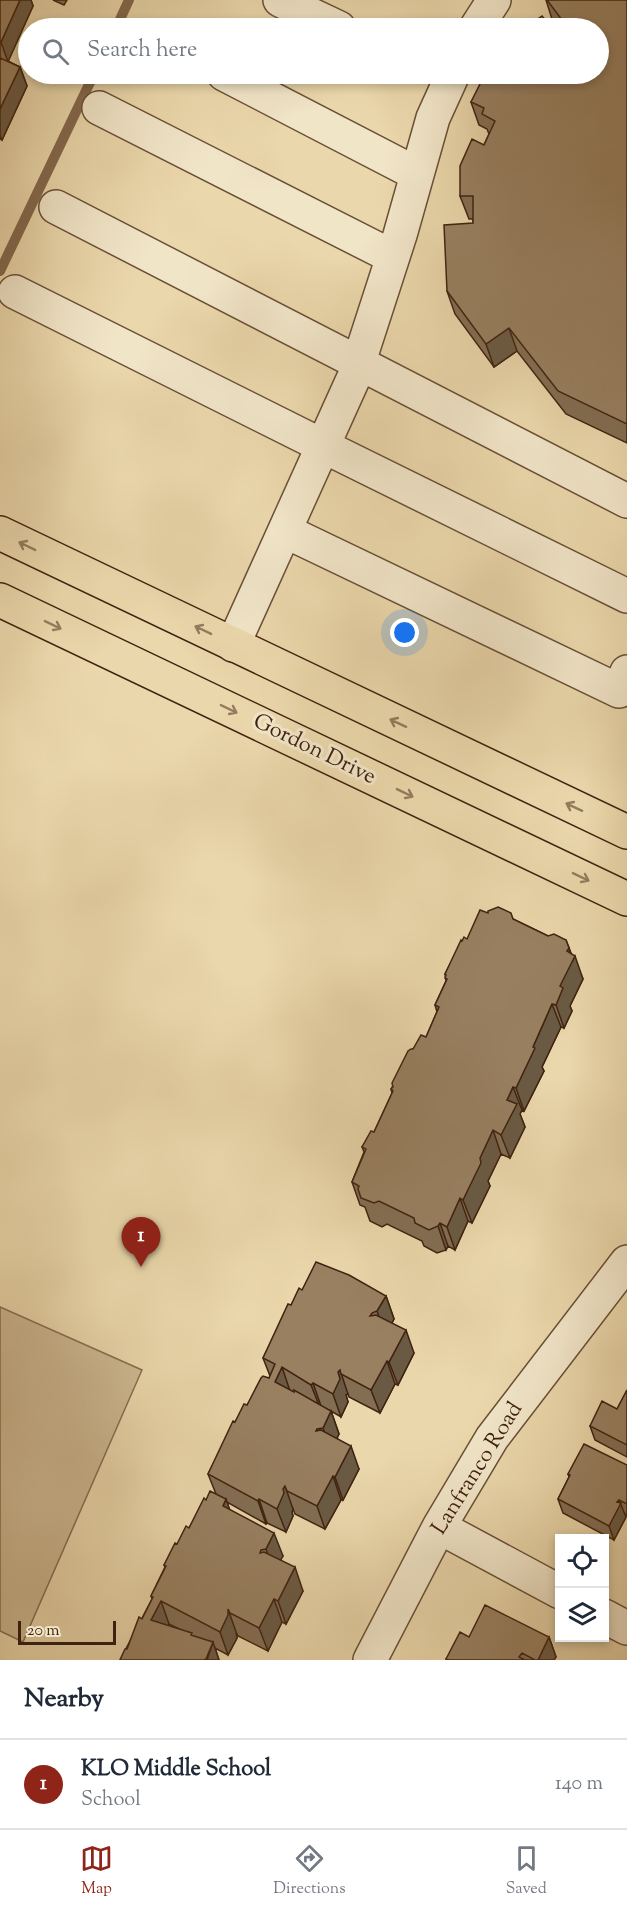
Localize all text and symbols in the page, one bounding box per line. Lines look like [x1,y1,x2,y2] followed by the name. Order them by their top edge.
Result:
[18,18,609,84] search box
[39,35,72,68] icon: search
[87,35,197,67] text: Search here
[19,540,37,552] one-way arrow
[390,618,419,647] your location
[43,620,61,632] one-way arrow
[195,624,213,636] one-way arrow
[219,704,237,716] one-way arrow
[247,706,381,794] street label: Gordon Drive
[390,717,408,729] one-way arrow
[395,788,413,800] one-way arrow
[566,800,584,812] one-way arrow
[571,872,589,884] one-way arrow
[122,1218,160,1267] pin: 1
[424,1396,532,1542] street label: Lanfranco Road
[555,1534,609,1642] map controls
[555,1534,609,1588] button: locate
[555,1588,609,1642] button: layers
[18,1618,116,1646] scale bar
[27,1620,60,1643] text: 20 m
[24,1681,104,1718] text: Nearby
[81,1754,271,1786] text: KLO Middle School
[40,1770,47,1799] text: 1
[555,1770,603,1799] text: 140 m
[81,1786,141,1815] text: School
[80,1842,113,1901] tab: Map
[273,1842,346,1901] tab: Directions
[506,1842,547,1901] tab: Saved

